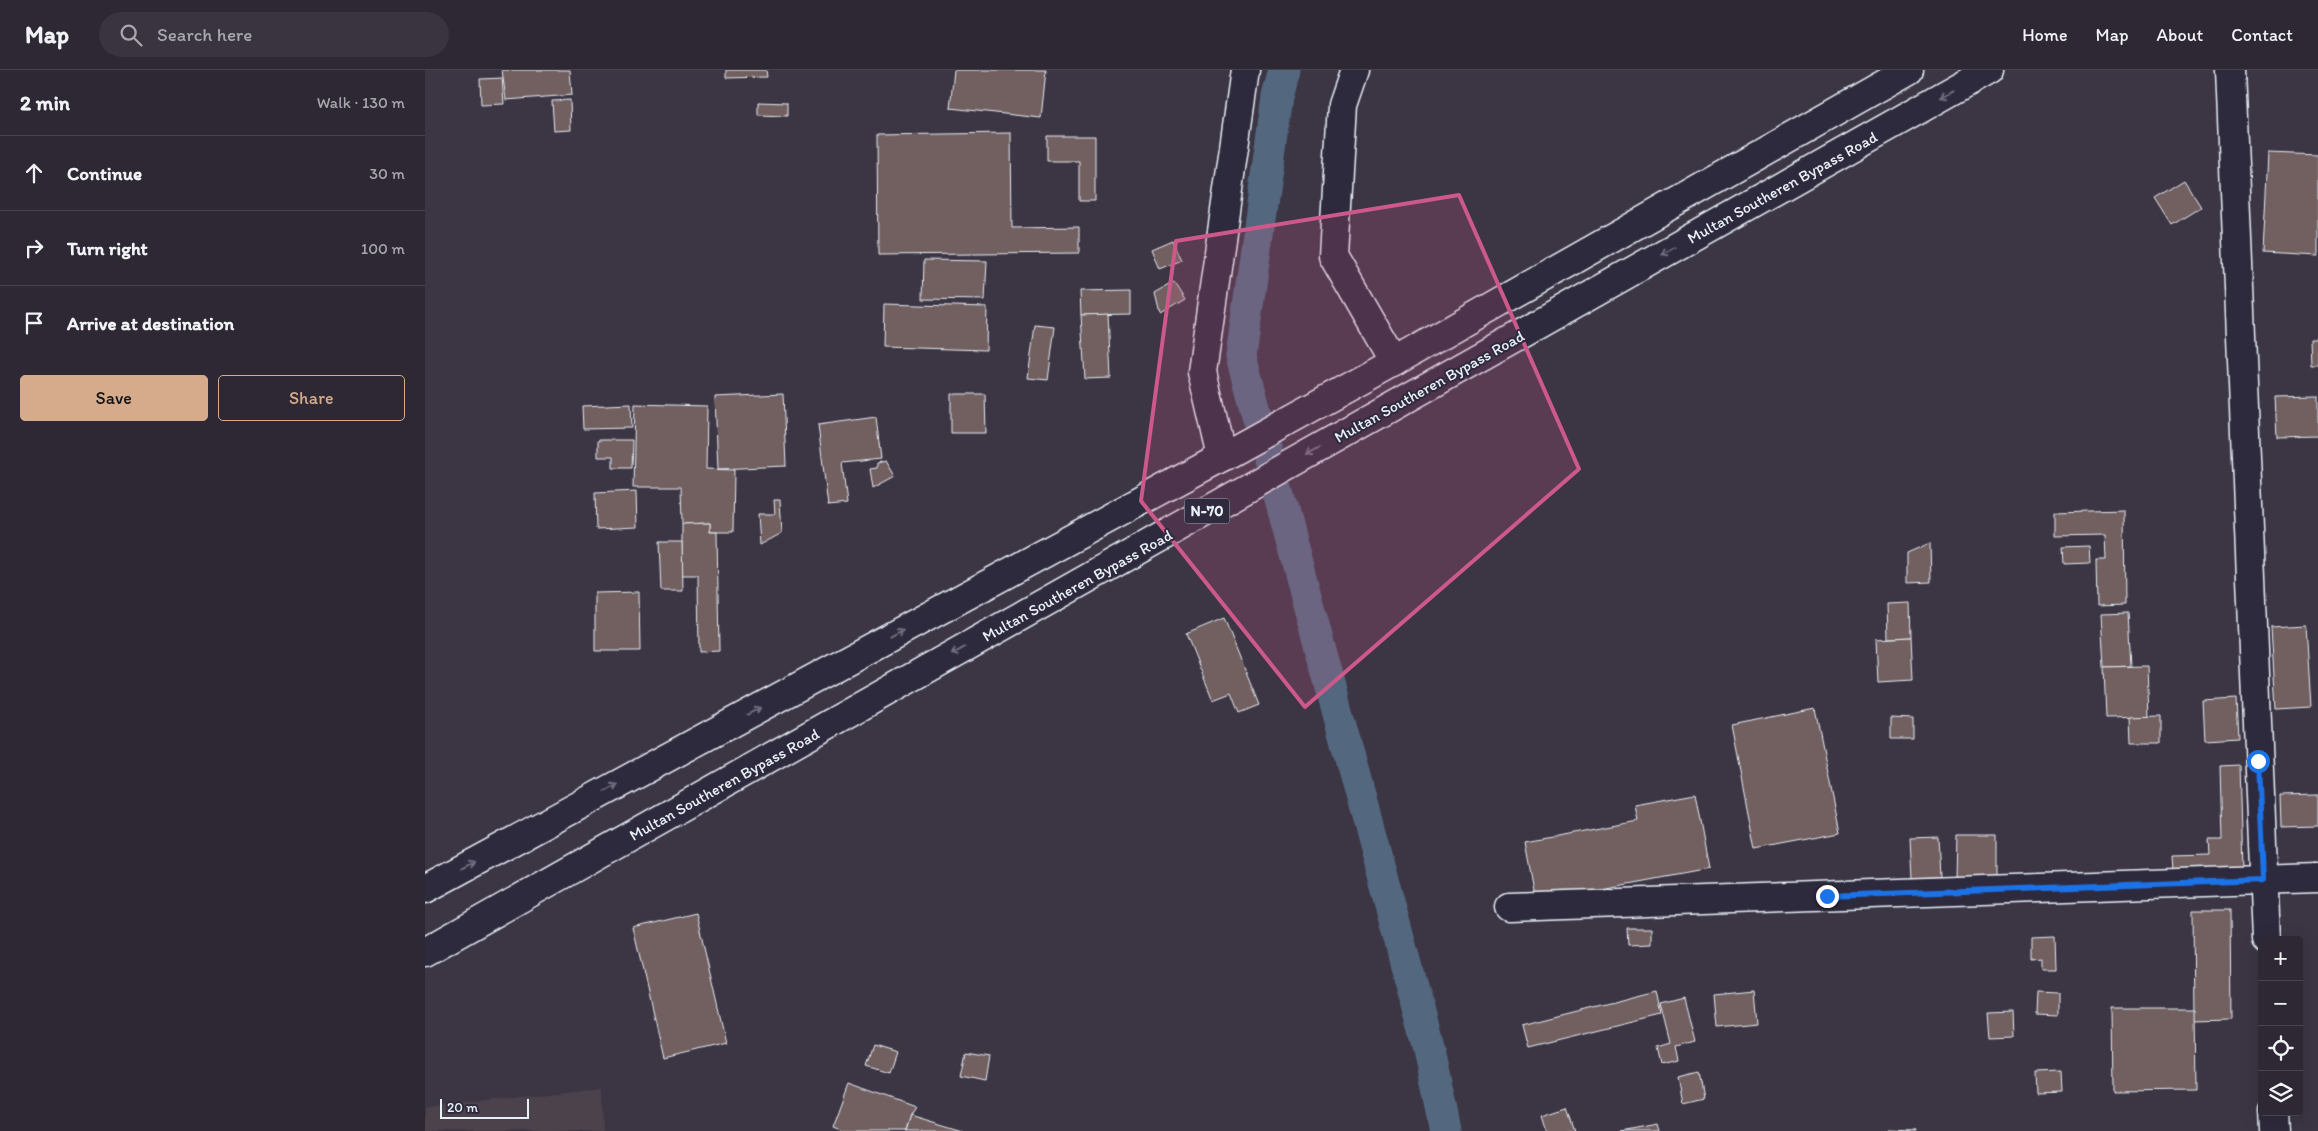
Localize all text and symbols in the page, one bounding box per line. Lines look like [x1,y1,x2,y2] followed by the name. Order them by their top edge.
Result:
[99,12,449,57] search box
[25,20,69,49] text: Map
[117,21,145,49] icon: search
[157,23,252,46] text: Search here
[2022,24,2068,46] text: Home
[2096,24,2129,46] text: Map
[2157,24,2203,46] text: About
[2231,24,2293,46] text: Contact
[20,90,70,115] text: 2 min
[1940,90,1955,99] one-way arrow
[317,93,405,112] text: Walk · 130 m
[1684,127,1881,248] street label: Multan Southeren Bypass Road
[20,159,48,187] icon: ahead
[67,162,142,185] text: Continue
[369,164,405,183] text: 30 m
[20,234,48,262] icon: right
[67,237,148,260] text: Turn right
[361,239,405,258] text: 100 m
[1661,246,1676,256] one-way arrow
[20,309,48,337] icon: arrive
[67,312,234,335] text: Arrive at destination
[1331,326,1528,447] street label: Multan Southeren Bypass Road
[20,375,208,421] button: Save
[218,375,405,421] button: Share
[1307,447,1321,457] one-way arrow
[1185,498,1229,524] road number: N-70
[979,525,1176,646] street label: Multan Southeren Bypass Road
[889,628,903,638] one-way arrow
[952,647,966,657] one-way arrow
[746,706,761,716] one-way arrow
[626,724,823,845] street label: Multan Southeren Bypass Road
[2247,750,2270,773] route start
[603,783,618,793] one-way arrow
[460,860,475,870] one-way arrow
[1816,885,1839,908] route end
[2258,936,2303,1116] map controls
[2258,936,2303,981] button: +
[2258,981,2303,1026] button: −
[2258,1026,2303,1071] button: locate
[2258,1071,2303,1116] button: layers
[440,1096,529,1119] scale bar
[447,1099,478,1116] text: 20 m

